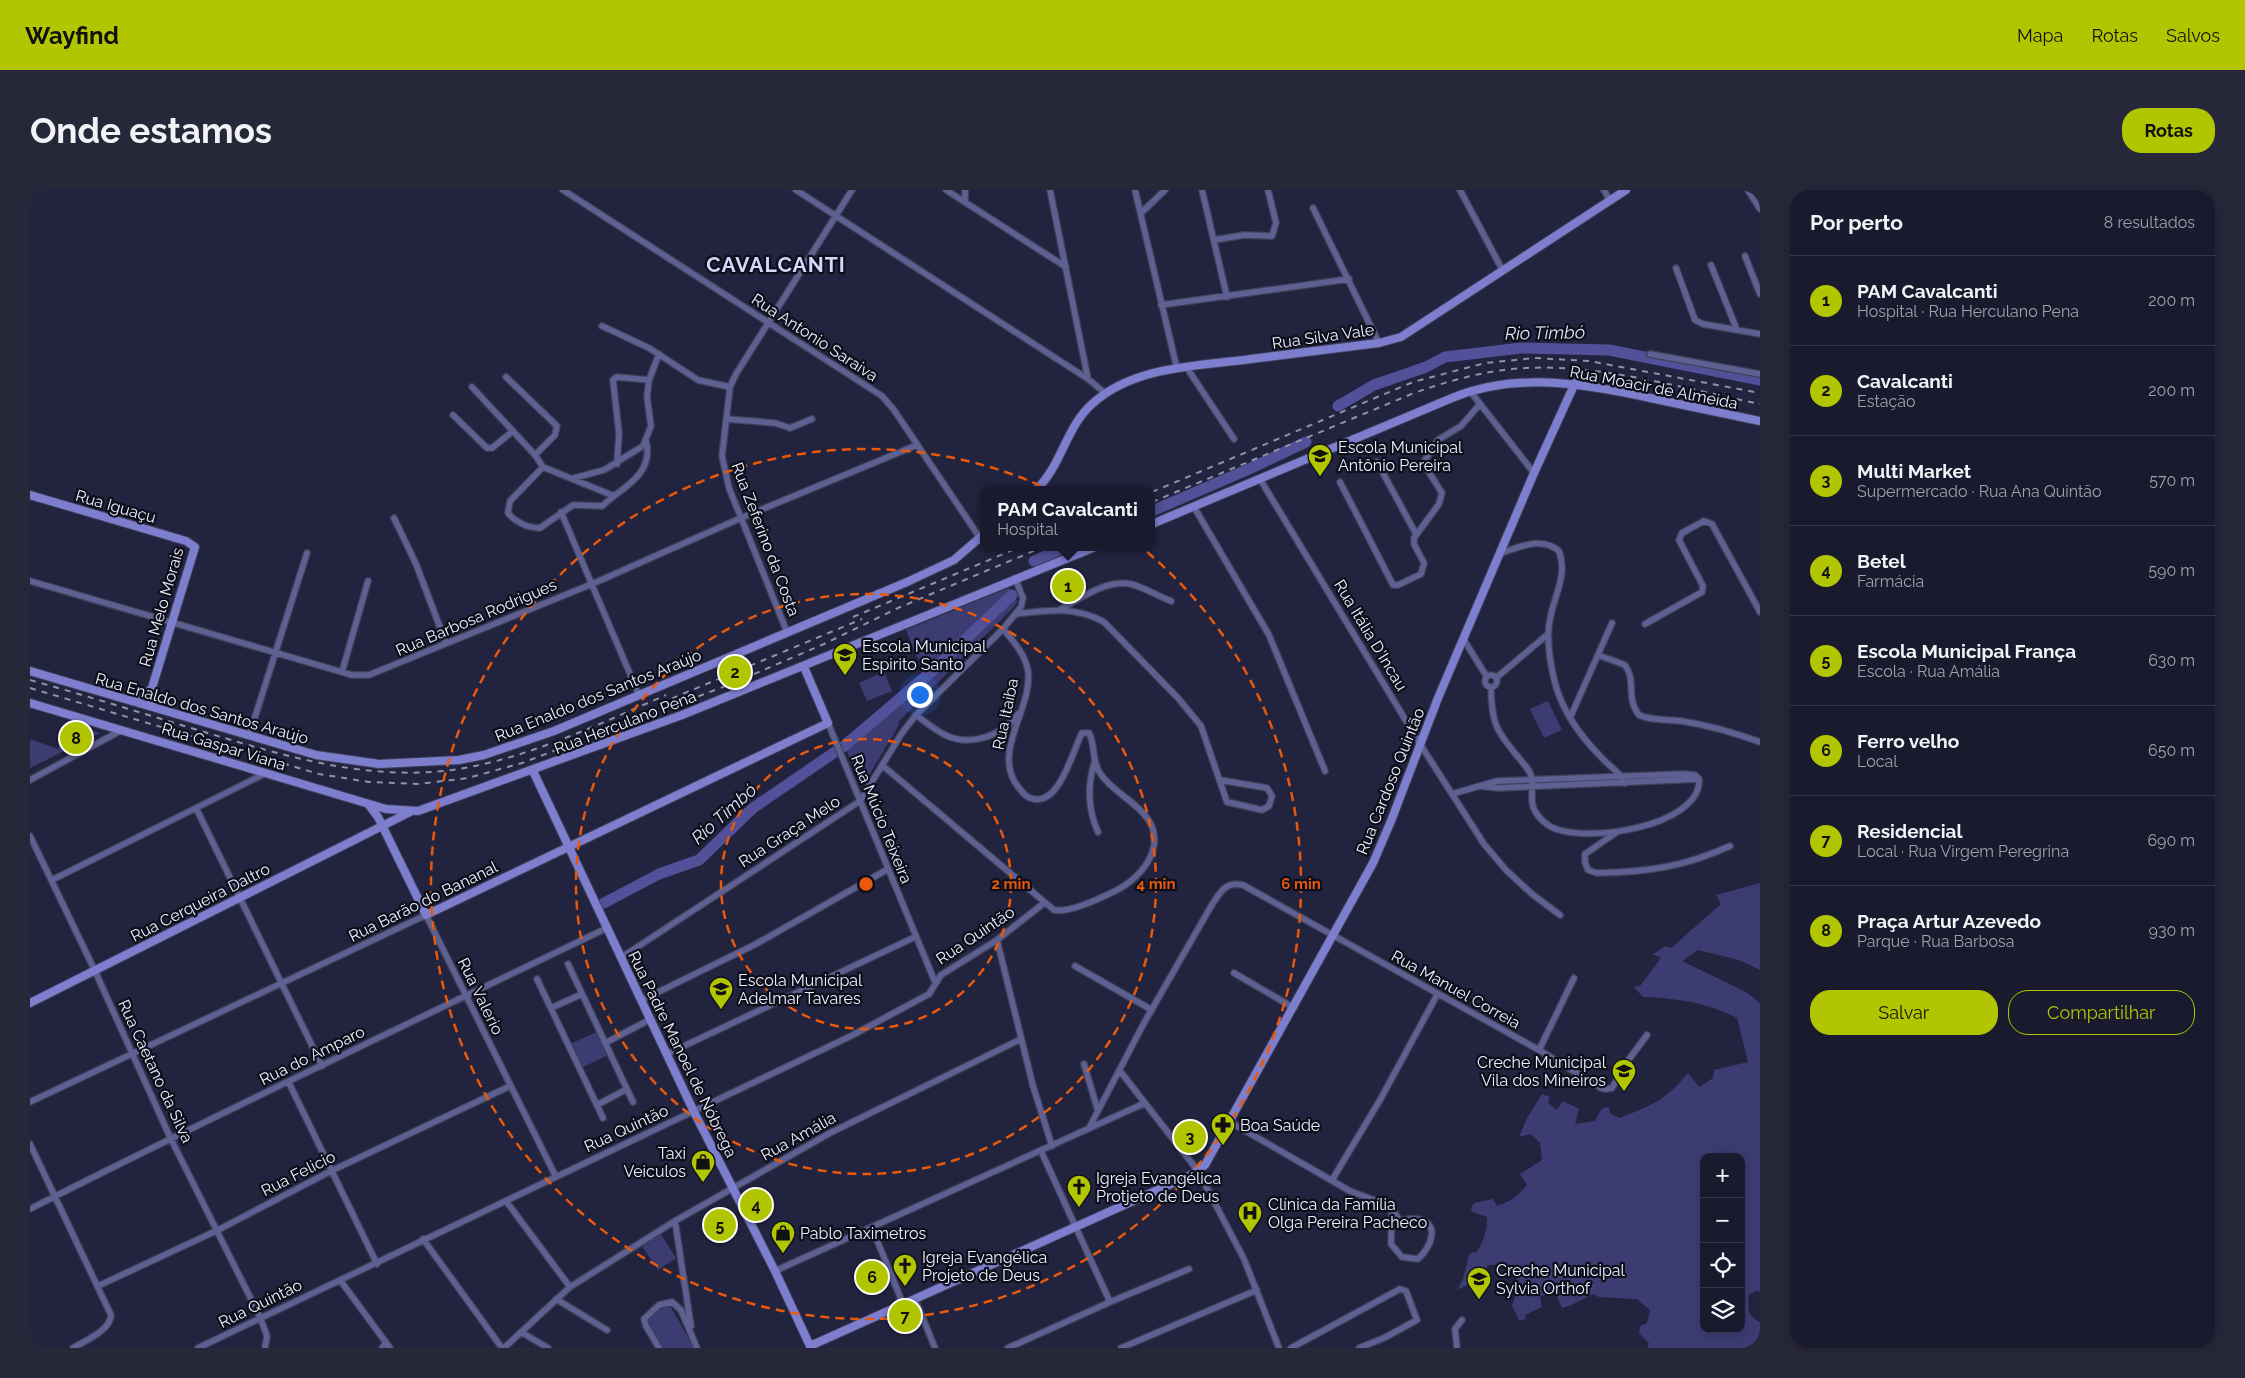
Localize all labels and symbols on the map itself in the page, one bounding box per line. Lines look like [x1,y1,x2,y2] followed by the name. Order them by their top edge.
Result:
[706,252,846,277] district label: CAVALCANTI
[748,290,881,385] street label: Rua Antonio Saraiva
[1271,320,1375,353] street label: Rua Silva Vale
[1505,321,1585,344] water label: Rio Timbó
[1568,362,1740,413] street label: Rua Moacir de Almeida
[1338,438,1463,475] place label: Escola Municipal Antônio Pereira
[1307,443,1333,477] school or university icon: Escola Municipal Antônio Pereira
[727,460,804,619] street label: Rua Zeferino da Costa
[73,486,158,527] street label: Rua Iguaçu
[135,545,188,669] street label: Rua Melo Morais
[1052,567,1084,605] pin: 1
[393,575,560,660] street label: Rua Barbosa Rodrigues
[1330,576,1411,694] street label: Rua Itália D'Incau
[862,637,987,674] place label: Escola Municipal Espirito Santo
[832,642,858,676] school or university icon: Escola Municipal Espirito Santo
[492,645,704,746] street label: Rua Enaldo dos Santos Araújo
[719,653,751,691] pin: 2
[93,669,311,748] street label: Rua Enaldo dos Santos Araújo
[989,677,1022,752] street label: Rua Itaiba
[907,682,933,708] your location
[551,687,699,758] street label: Rua Herculano Pena
[1352,705,1429,857] street label: Rua Cardoso Quintão
[60,719,92,757] pin: 8
[159,719,288,774] street label: Rua Gaspar Viana
[847,752,916,886] street label: Rua Múcio Teixeira
[687,779,761,848] water label: Rio Timbó
[735,792,844,871] street label: Rua Graça Melo
[346,857,501,946] street label: Rua Barão do Bananal
[127,859,273,946] street label: Rua Cerqueira Daltro
[857,875,875,893] centre of rings
[992,875,1030,893] text: 2 min
[1136,875,1176,893] text: 4 min
[1281,875,1321,893] text: 6 min
[932,902,1018,969] street label: Rua Quintão
[1388,946,1524,1033] street label: Rua Manuel Correia
[624,948,741,1161] street label: Rua Padre Manoel de Nóbrega
[454,955,507,1038] street label: Rua Valerio
[738,971,863,1008] place label: Escola Municipal Adelmar Tavares
[708,976,734,1010] school or university icon: Escola Municipal Adelmar Tavares
[114,997,197,1146] street label: Rua Caetano da Silva
[257,1022,368,1089] street label: Rua do Amparo
[1477,1053,1607,1090] place label: Creche Municipal Vila dos Mineiros
[1611,1058,1637,1092] school or university icon: Creche Municipal Vila dos Mineiros
[581,1101,671,1156] street label: Rua Quintão
[757,1108,839,1165] street label: Rua Amália
[1210,1112,1236,1146] pharmacy icon: Boa Saúde
[1240,1116,1320,1135] place label: Boa Saúde
[1174,1118,1206,1156] pin: 3
[623,1144,686,1181] place label: Taxi Veiculos
[258,1147,338,1200] street label: Rua Felicio
[690,1149,716,1183] shop icon: Taxi Veiculos
[1096,1169,1221,1206] place label: Igreja Evangélica Protjeto de Deus
[1066,1174,1092,1208] church icon: Igreja Evangélica Protjeto de Deus
[740,1186,772,1224] pin: 4
[1268,1195,1427,1232] place label: Clínica da Família Olga Pereira Pacheco
[1237,1200,1263,1234] hospital icon: Clínica da Família Olga Pereira Pacheco
[704,1206,736,1244] pin: 5
[770,1220,796,1254] shop icon: Pablo Taximetros
[800,1224,927,1243] place label: Pablo Taximetros
[922,1248,1047,1285] place label: Igreja Evangélica Projeto de Deus
[892,1253,918,1287] church icon: Igreja Evangélica Projeto de Deus
[856,1258,888,1296] pin: 6
[1496,1261,1626,1298] place label: Creche Municipal Sylvia Orthof
[1466,1266,1492,1300] school or university icon: Creche Municipal Sylvia Orthof
[215,1275,305,1332] street label: Rua Quintão
[889,1297,921,1335] pin: 7

